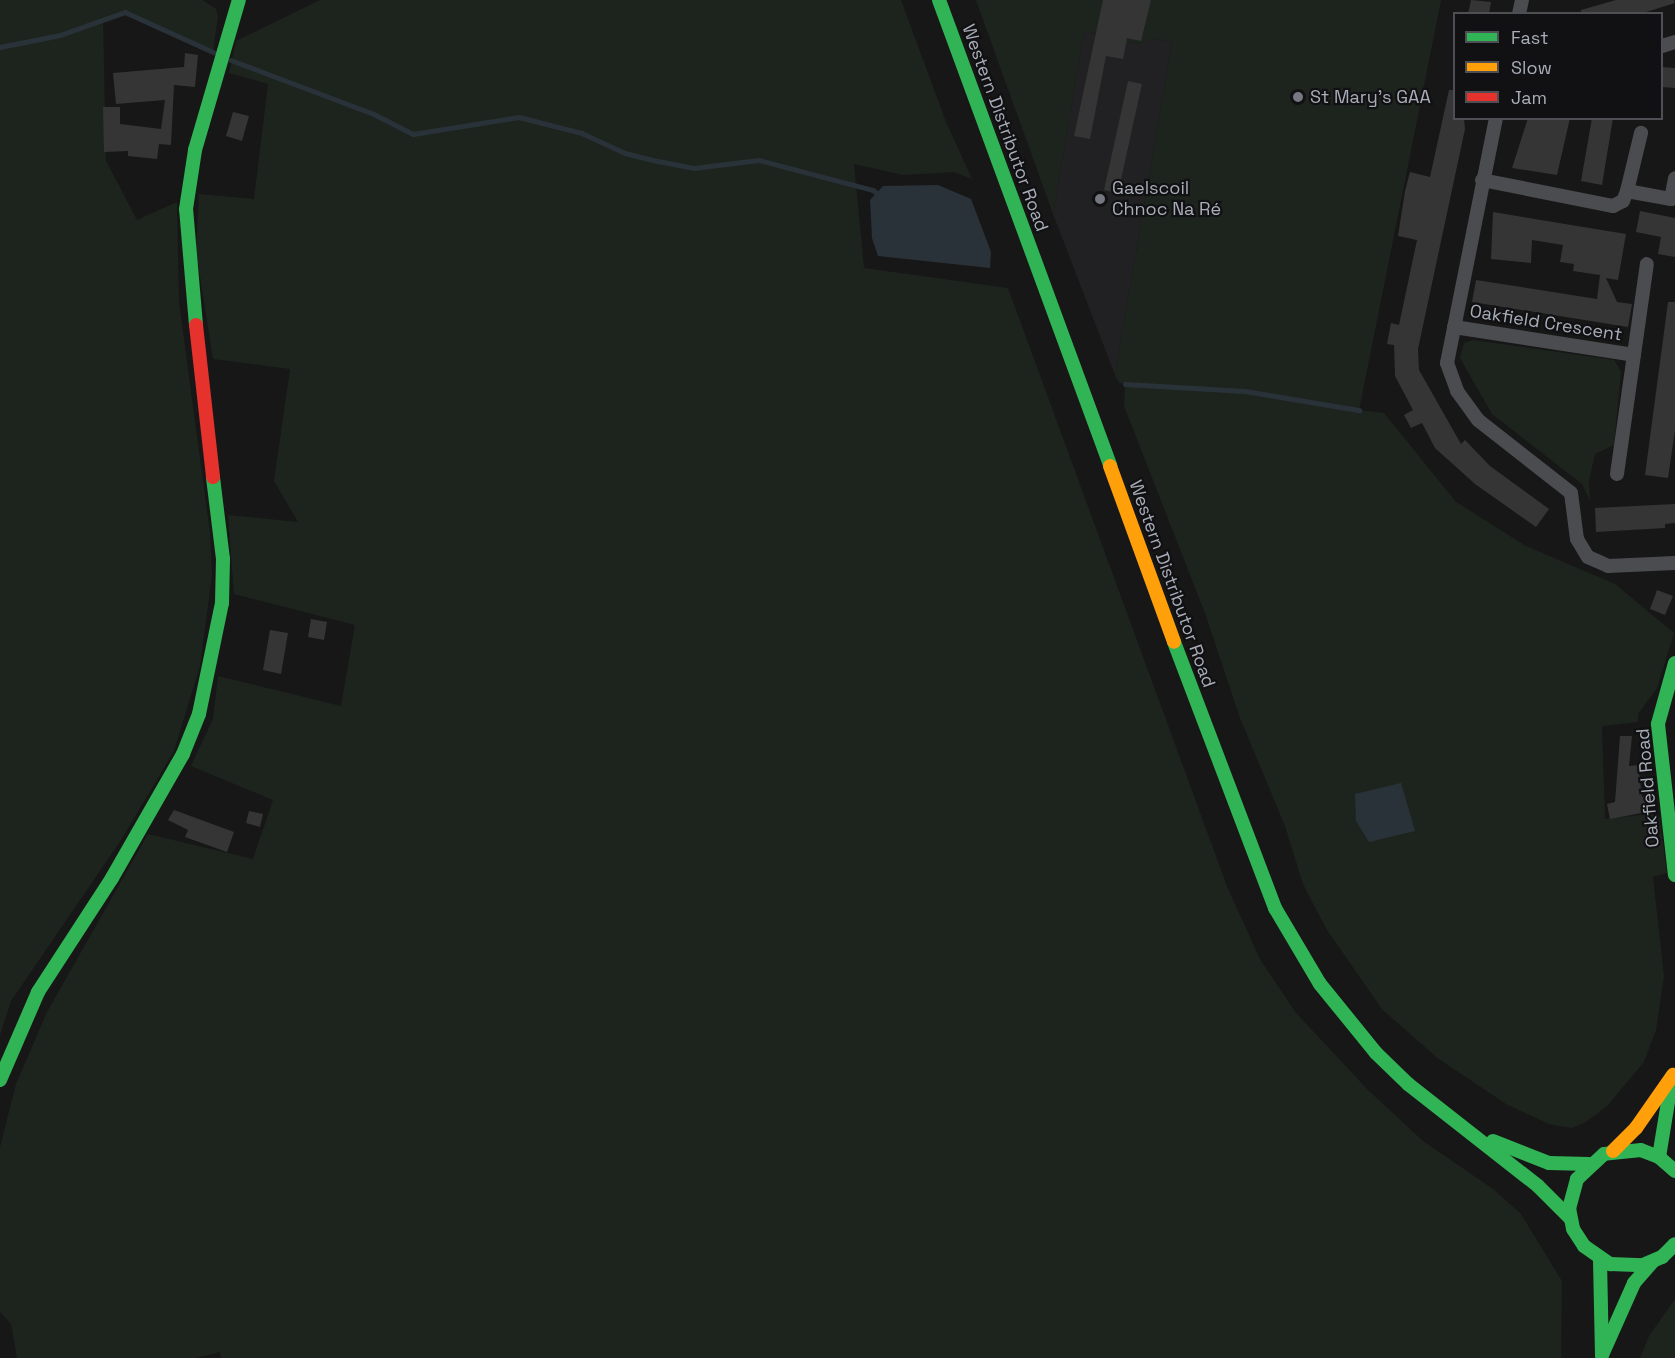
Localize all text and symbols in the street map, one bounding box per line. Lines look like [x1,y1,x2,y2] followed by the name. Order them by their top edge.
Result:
[1453,12,1663,120] legend
[957,21,1053,235] street label: Western Distributor Road
[1511,26,1548,49] text: Fast
[1511,56,1552,79] text: Slow
[1310,86,1431,108] place label: St Mary's GAA
[1511,86,1547,109] text: Jam
[1291,90,1305,104] marker: St Mary's GAA
[1112,178,1221,220] place label: Gaelscoil Chnoc Na Ré
[1093,192,1107,206] marker: Gaelscoil Chnoc Na Ré
[1468,300,1624,346] street label: Oakfield Crescent
[1124,477,1220,691] street label: Western Distributor Road
[1632,728,1664,848] street label: Oakfield Road

